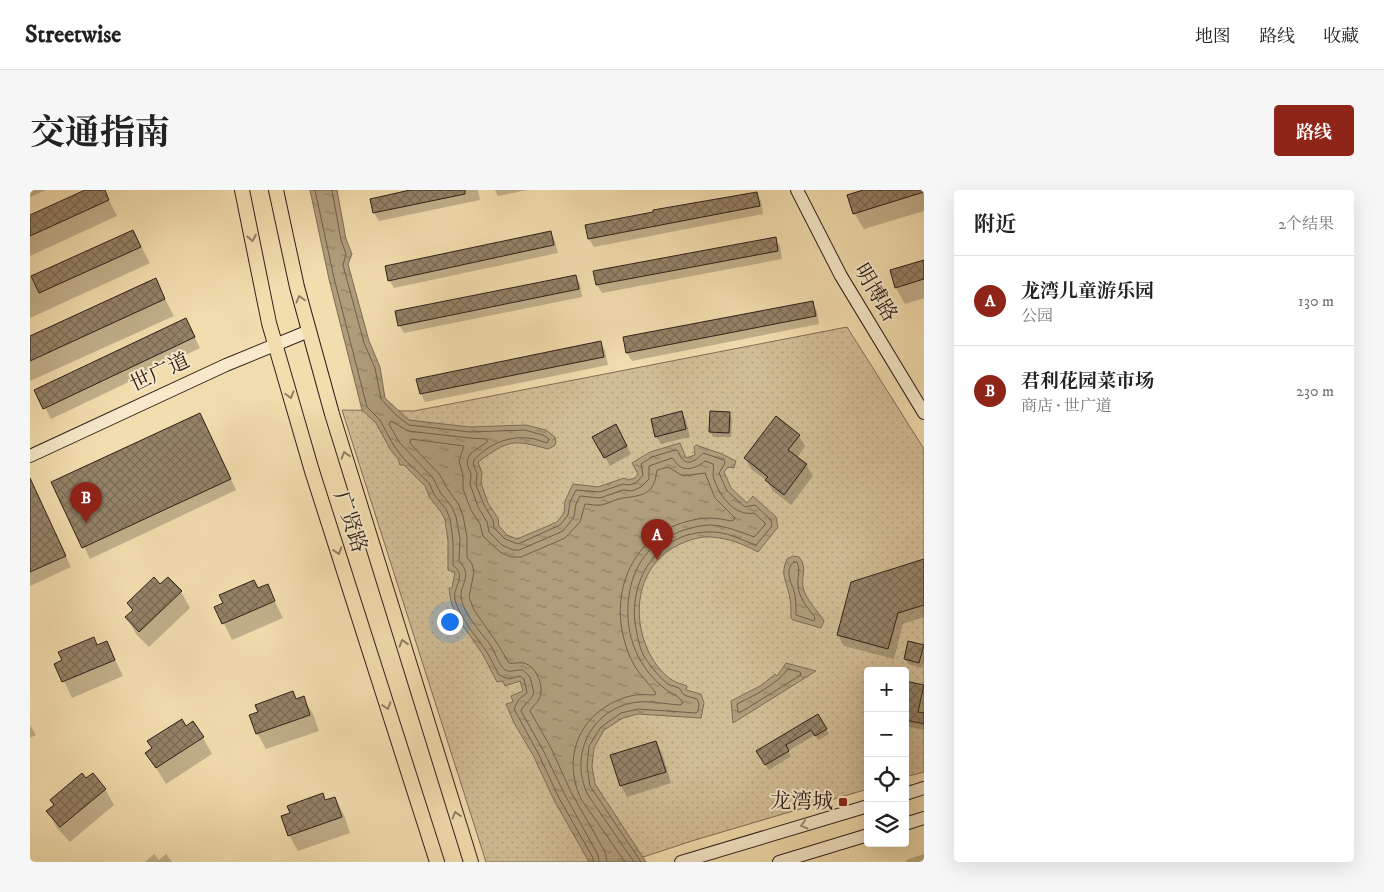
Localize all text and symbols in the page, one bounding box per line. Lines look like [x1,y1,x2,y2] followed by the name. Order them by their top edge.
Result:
[25,20,121,50] text: Streetwise
[1195,26,1231,48] text: 地图
[1259,26,1295,48] text: 路线
[1323,26,1359,48] text: 收藏
[1274,105,1354,156] button: 路线
[30,112,170,156] text: 交通指南
[974,212,1016,238] text: 附近
[1278,214,1334,234] text: 2个结果
[246,233,256,242] one-way arrow
[848,259,902,327] street label: 明博路
[1021,280,1154,303] text: 龙湾儿童游乐园
[985,291,995,311] text: A
[1298,291,1334,311] text: 130 m
[295,294,306,303] one-way arrow
[1021,306,1053,326] text: 公园
[126,348,194,398] street label: 世广道
[1021,370,1154,393] text: 君利花园菜市场
[985,381,995,401] text: B
[1296,381,1334,401] text: 230 m
[285,391,295,399] one-way arrow
[1021,396,1112,416] text: 商店 · 世广道
[340,451,350,459] one-way arrow
[70,482,102,523] pin: B
[328,488,372,556] street label: 广贤路
[641,519,673,560] pin: A
[332,546,342,555] one-way arrow
[437,609,463,635] your location
[399,640,409,648] one-way arrow
[864,667,909,847] map controls
[864,667,909,712] button: +
[381,701,391,709] one-way arrow
[864,712,909,757] button: −
[864,757,909,802] button: locate
[770,789,833,815] place label: 龙湾城
[837,796,849,808] marker: 龙湾城
[864,802,909,847] button: layers
[452,812,462,820] one-way arrow
[801,820,809,830] one-way arrow

